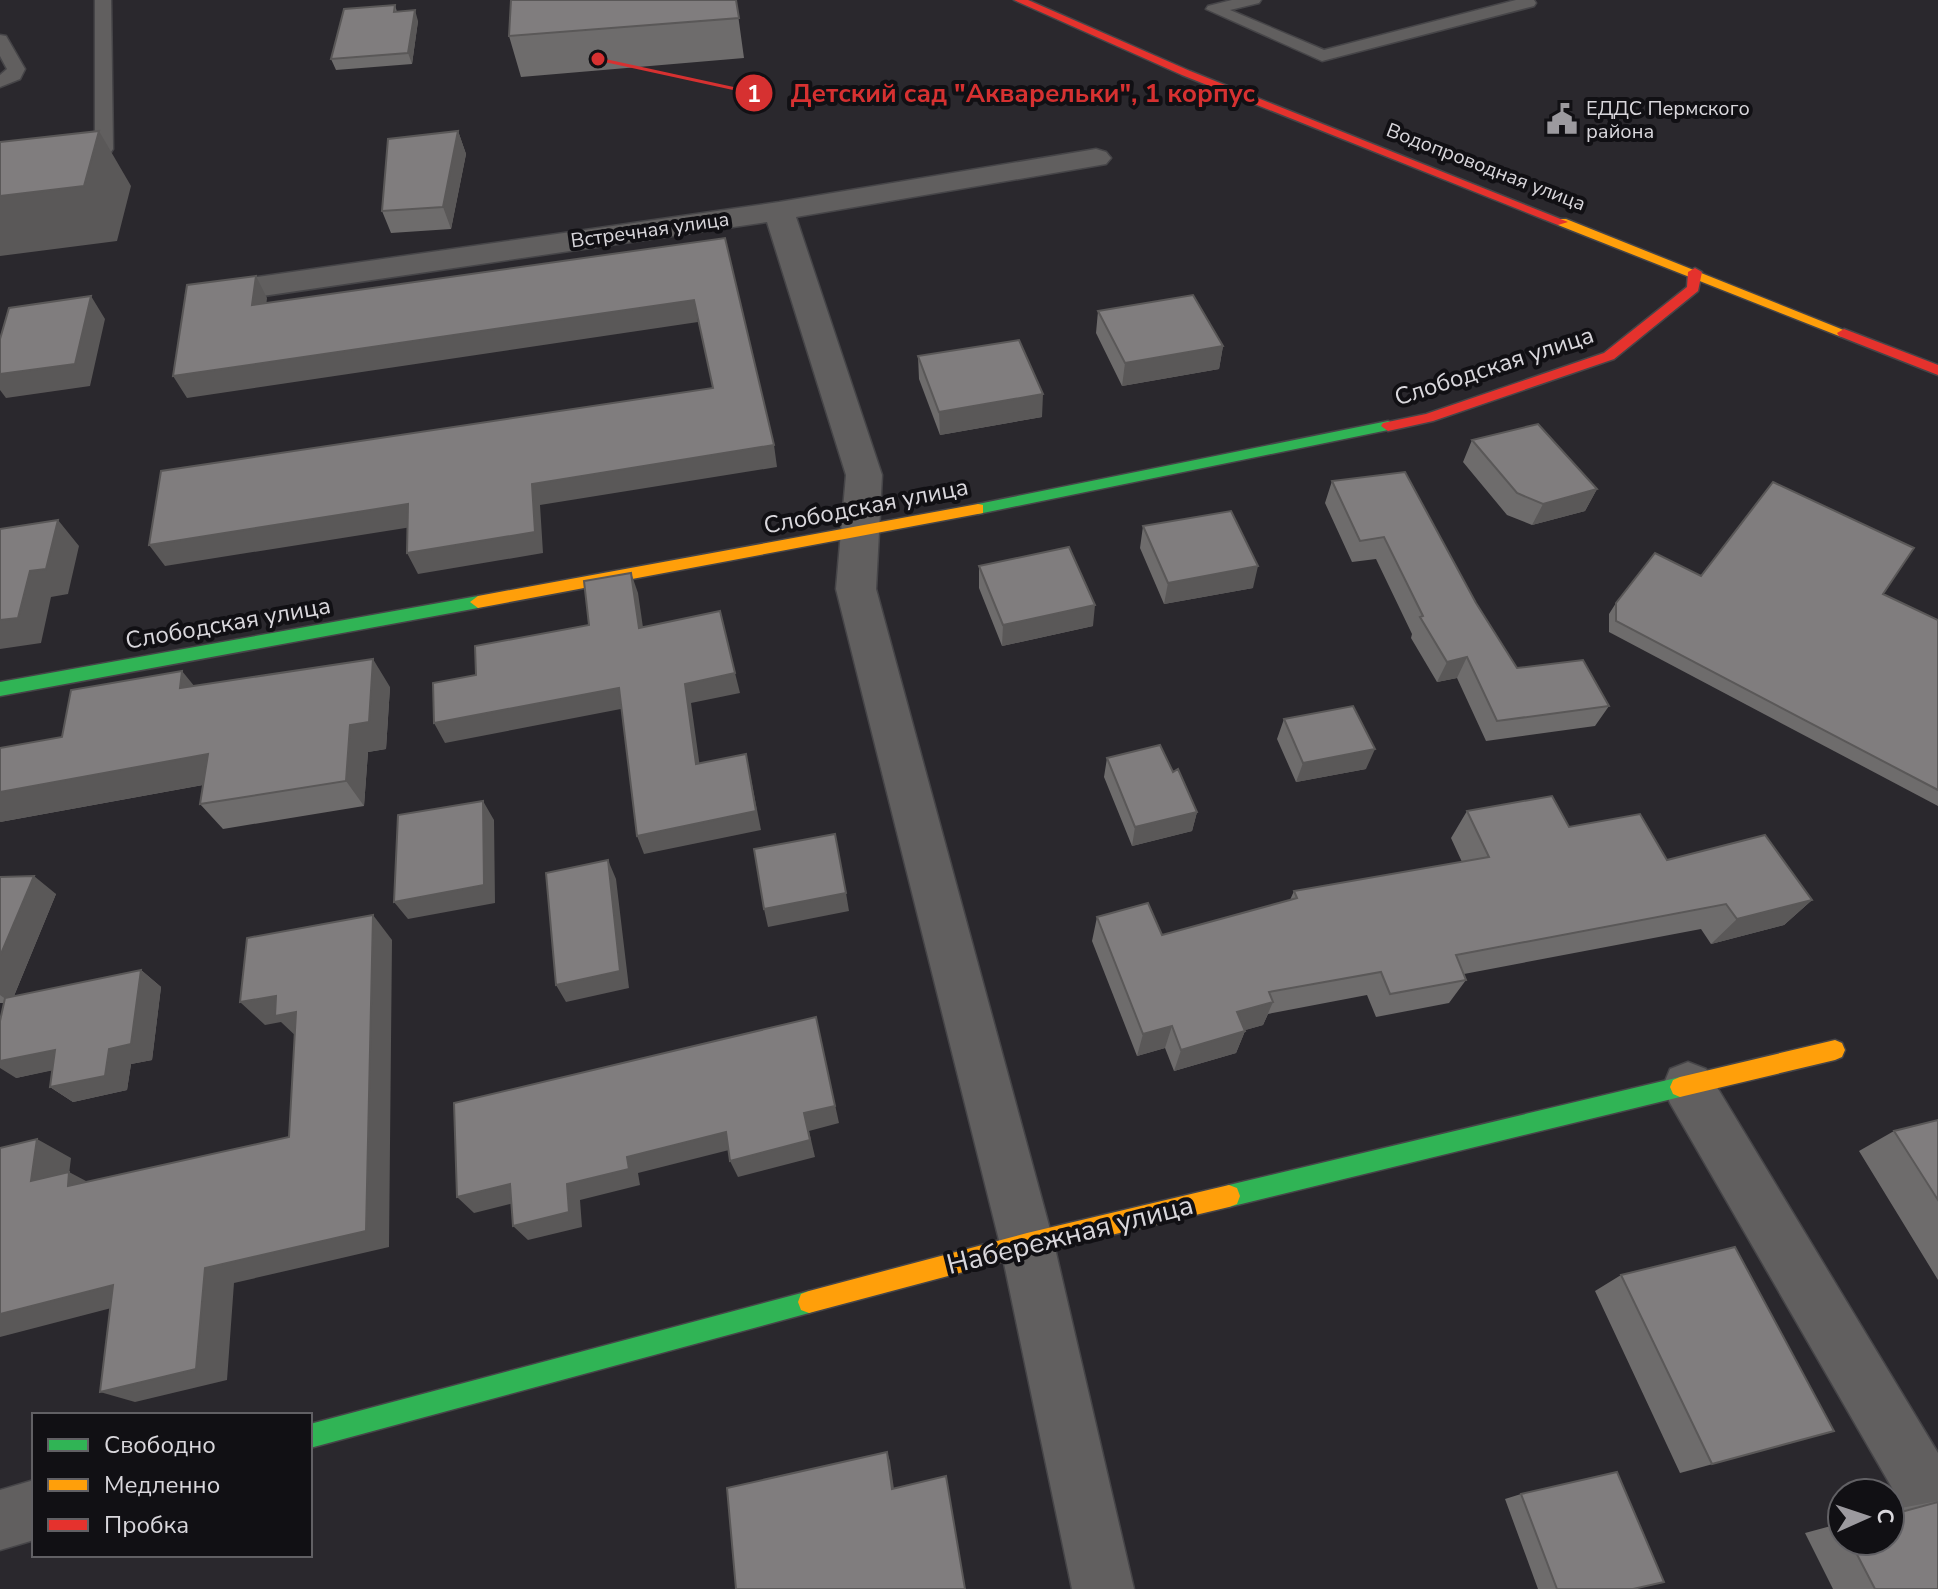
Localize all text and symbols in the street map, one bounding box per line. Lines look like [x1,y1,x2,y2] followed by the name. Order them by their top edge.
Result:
[734,68,1271,118] callout: Детский сад "Акварельки", 1 корпус
[791,76,1256,111] text: Детский сад "Акварельки", 1 корпус
[747,78,761,110] text: 1
[1586,95,1750,145] place label: ЕДДС Пермского района
[1545,102,1579,136] public building icon: ЕДДС Пермского района
[1383,117,1589,217] street label: Водопроводная улица
[569,206,731,254] street label: Встречная улица
[1390,319,1598,413] street label: Слободская улица
[761,470,971,542] street label: Слободская улица
[123,589,333,657] street label: Слободская улица
[943,1186,1197,1284] street label: Набережная улица
[32,1413,312,1557] legend
[104,1429,216,1461] text: Свободно
[104,1469,220,1501] text: Медленно
[1826,1477,1906,1557] north arrow
[1870,1508,1900,1524] text: С
[104,1509,189,1541] text: Пробка

